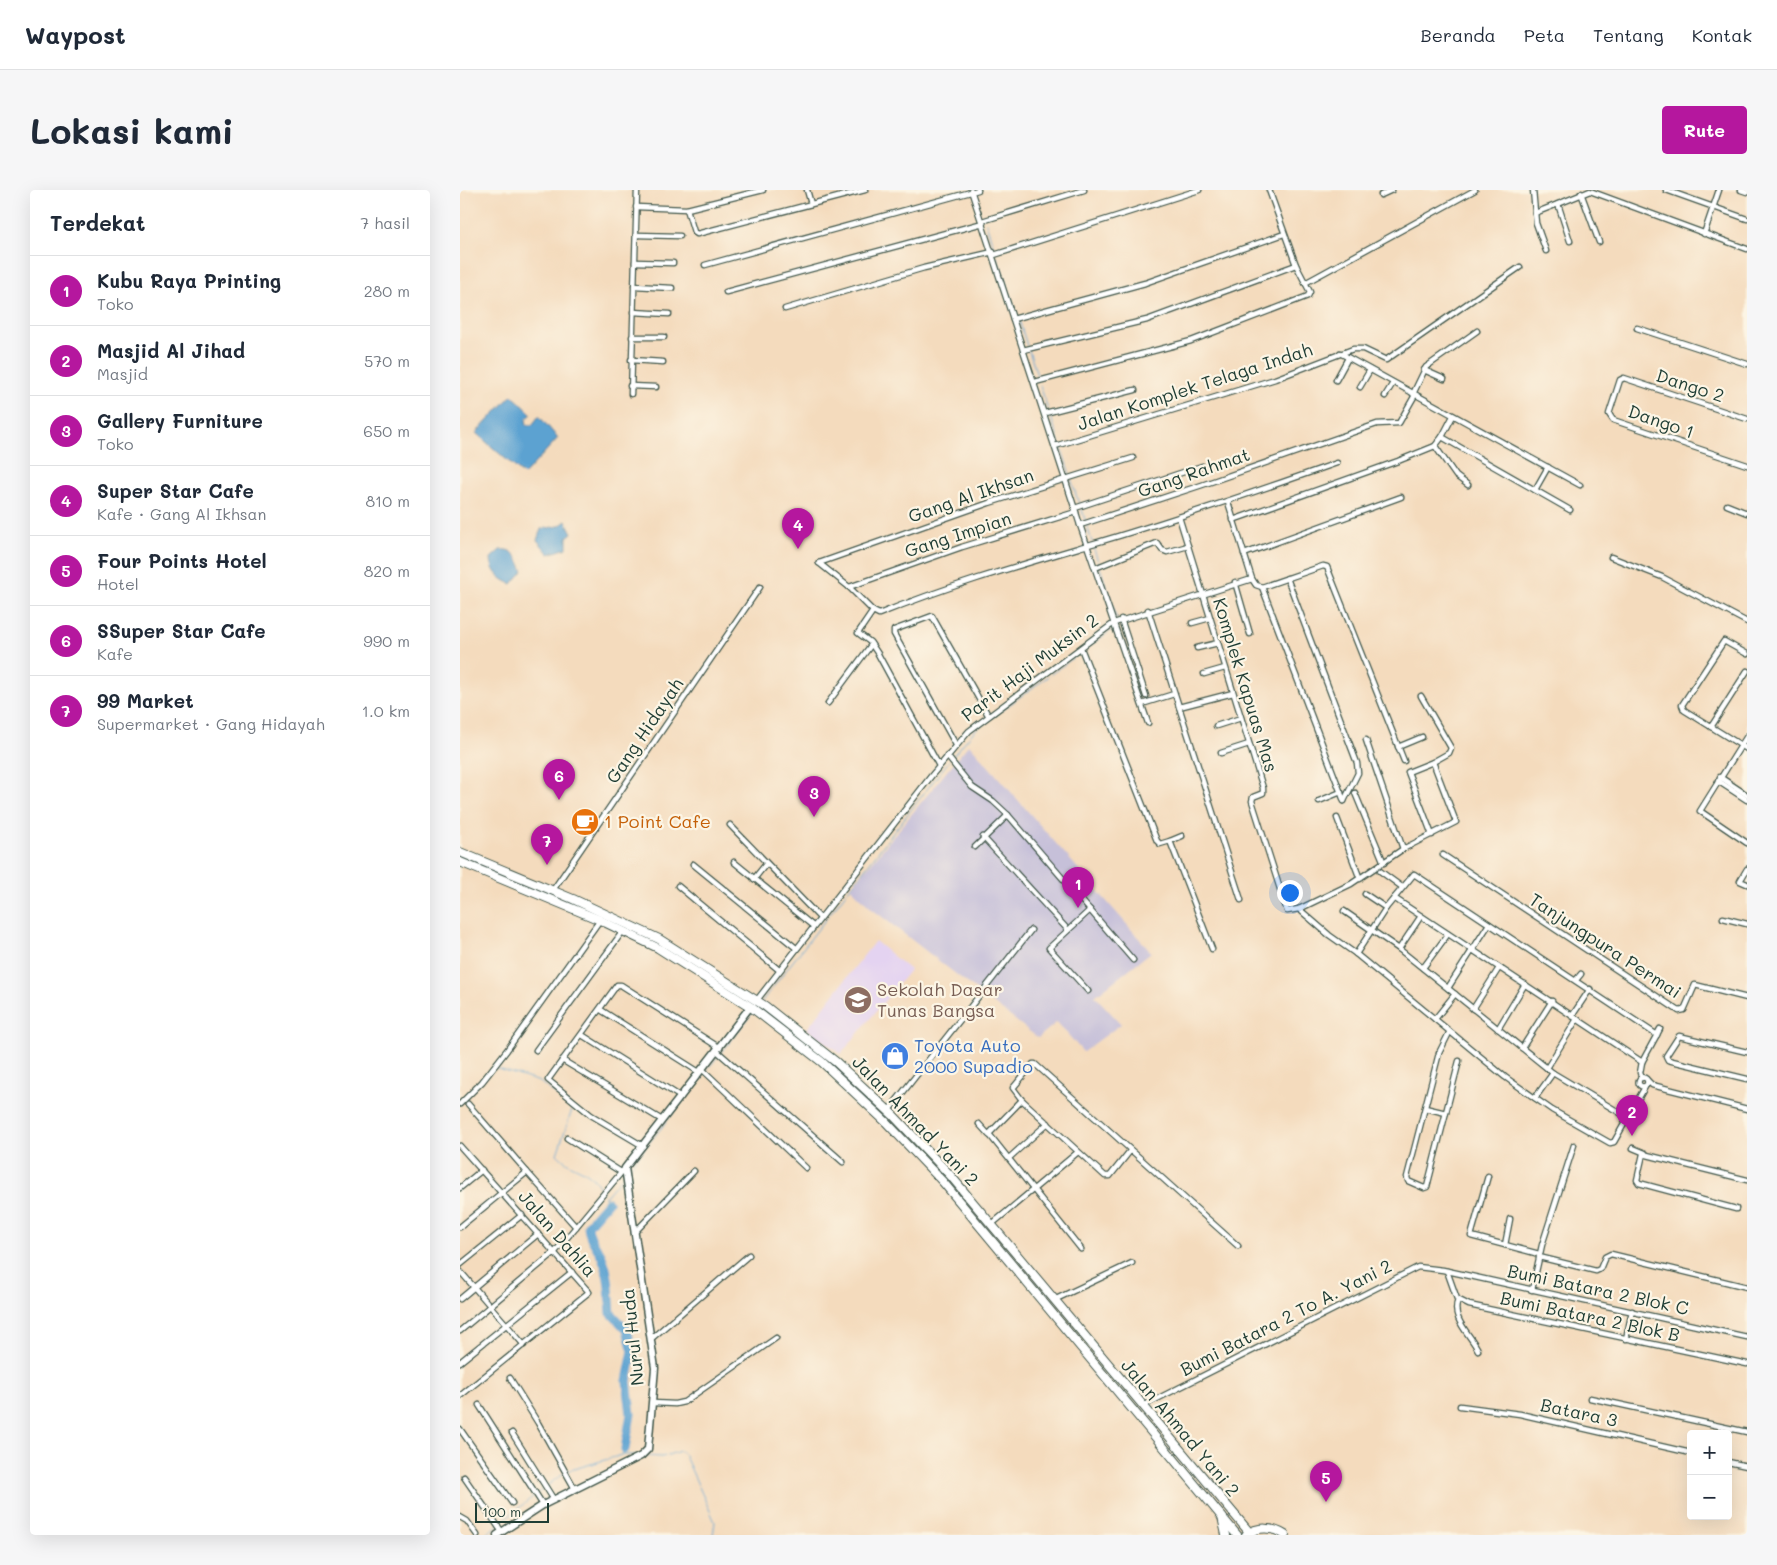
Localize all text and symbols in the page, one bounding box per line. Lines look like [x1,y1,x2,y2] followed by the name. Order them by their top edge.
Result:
[25,19,126,50] text: Waypost
[1421,23,1496,47] text: Beranda
[1524,23,1565,47] text: Peta
[1593,23,1664,47] text: Tentang
[1692,23,1752,47] text: Kontak
[1662,106,1747,154] button: Rute
[30,107,234,153] text: Lokasi kami
[50,209,145,236] text: Terdekat
[360,212,410,233] text: 7 hasil
[97,268,281,293] text: Kubu Raya Printing
[62,280,70,301] text: 1
[364,280,410,301] text: 280 m
[97,293,133,314] text: Toko
[1074,337,1315,435] street label: Jalan Komplek Telaga Indah
[97,338,245,363] text: Masjid Al Jihad
[62,350,70,371] text: 2
[364,350,410,371] text: 570 m
[97,363,148,384] text: Masjid
[1653,363,1728,407] street label: Dango 2
[1625,399,1698,444] street label: Dango 1
[97,408,263,433] text: Gallery Furniture
[61,420,71,441] text: 3
[363,420,410,441] text: 650 m
[97,433,133,454] text: Toko
[1134,442,1253,502] street label: Gang Rahmat
[905,462,1037,528] street label: Gang Al Ikhsan
[97,478,254,503] text: Super Star Cafe
[61,490,71,511] text: 4
[365,490,410,511] text: 810 m
[97,503,266,524] text: Kafe · Gang Al Ikhsan
[901,506,1014,563] street label: Gang Impian
[782,508,814,549] pin: 4
[97,548,267,573] text: Four Points Hotel
[61,560,71,581] text: 5
[364,560,410,581] text: 820 m
[97,573,139,594] text: Hotel
[1208,595,1284,775] street label: Komplek Kapuas Mas
[956,608,1103,727] street label: Parit Haji Muksin 2
[97,618,266,643] text: SSuper Star Cafe
[61,630,71,651] text: 6
[363,630,410,651] text: 990 m
[97,643,133,664] text: Kafe
[600,673,688,788] street label: Gang Hidayah
[97,688,194,713] text: 99 Market
[62,700,70,721] text: 7
[362,700,410,721] text: 1.0 km
[97,713,325,734] text: Supermarket · Gang Hidayah
[543,759,575,800] pin: 6
[798,776,830,817] pin: 3
[570,807,600,837] cafe icon: 1 Point Cafe
[604,809,711,833] place label: 1 Point Cafe
[531,824,563,865] pin: 7
[1062,867,1094,908] pin: 1
[1277,880,1303,906] your location
[1525,887,1686,1003] street label: Tanjungpura Permai
[877,977,1003,1022] place label: Sekolah Dasar Tunas Bangsa
[843,985,873,1015] school or university icon: Sekolah Dasar Tunas Bangsa
[914,1033,1033,1078] place label: Toyota Auto 2000 Supadio
[880,1041,910,1071] shop icon: Toyota Auto 2000 Supadio
[847,1050,984,1191] street label: Jalan Ahmad Yani 2
[1616,1095,1648,1136] pin: 2
[513,1185,602,1282] street label: Jalan Dahlia
[1176,1253,1395,1381] street label: Bumi Batara 2 To A. Yani 2
[1505,1258,1691,1320] street label: Bumi Batara 2 Blok C
[1498,1285,1682,1347] street label: Bumi Batara 2 Blok B
[615,1287,649,1387] street label: Nurul Huda
[1116,1354,1245,1501] street label: Jalan Ahmad Yani 2
[1539,1392,1620,1432] street label: Batara 3
[1687,1430,1732,1520] map controls
[1687,1430,1732,1475] button: +
[1310,1461,1342,1502] pin: 5
[1687,1475,1732,1520] button: −
[475,1500,549,1523] scale bar
[482,1502,521,1521] text: 100 m

